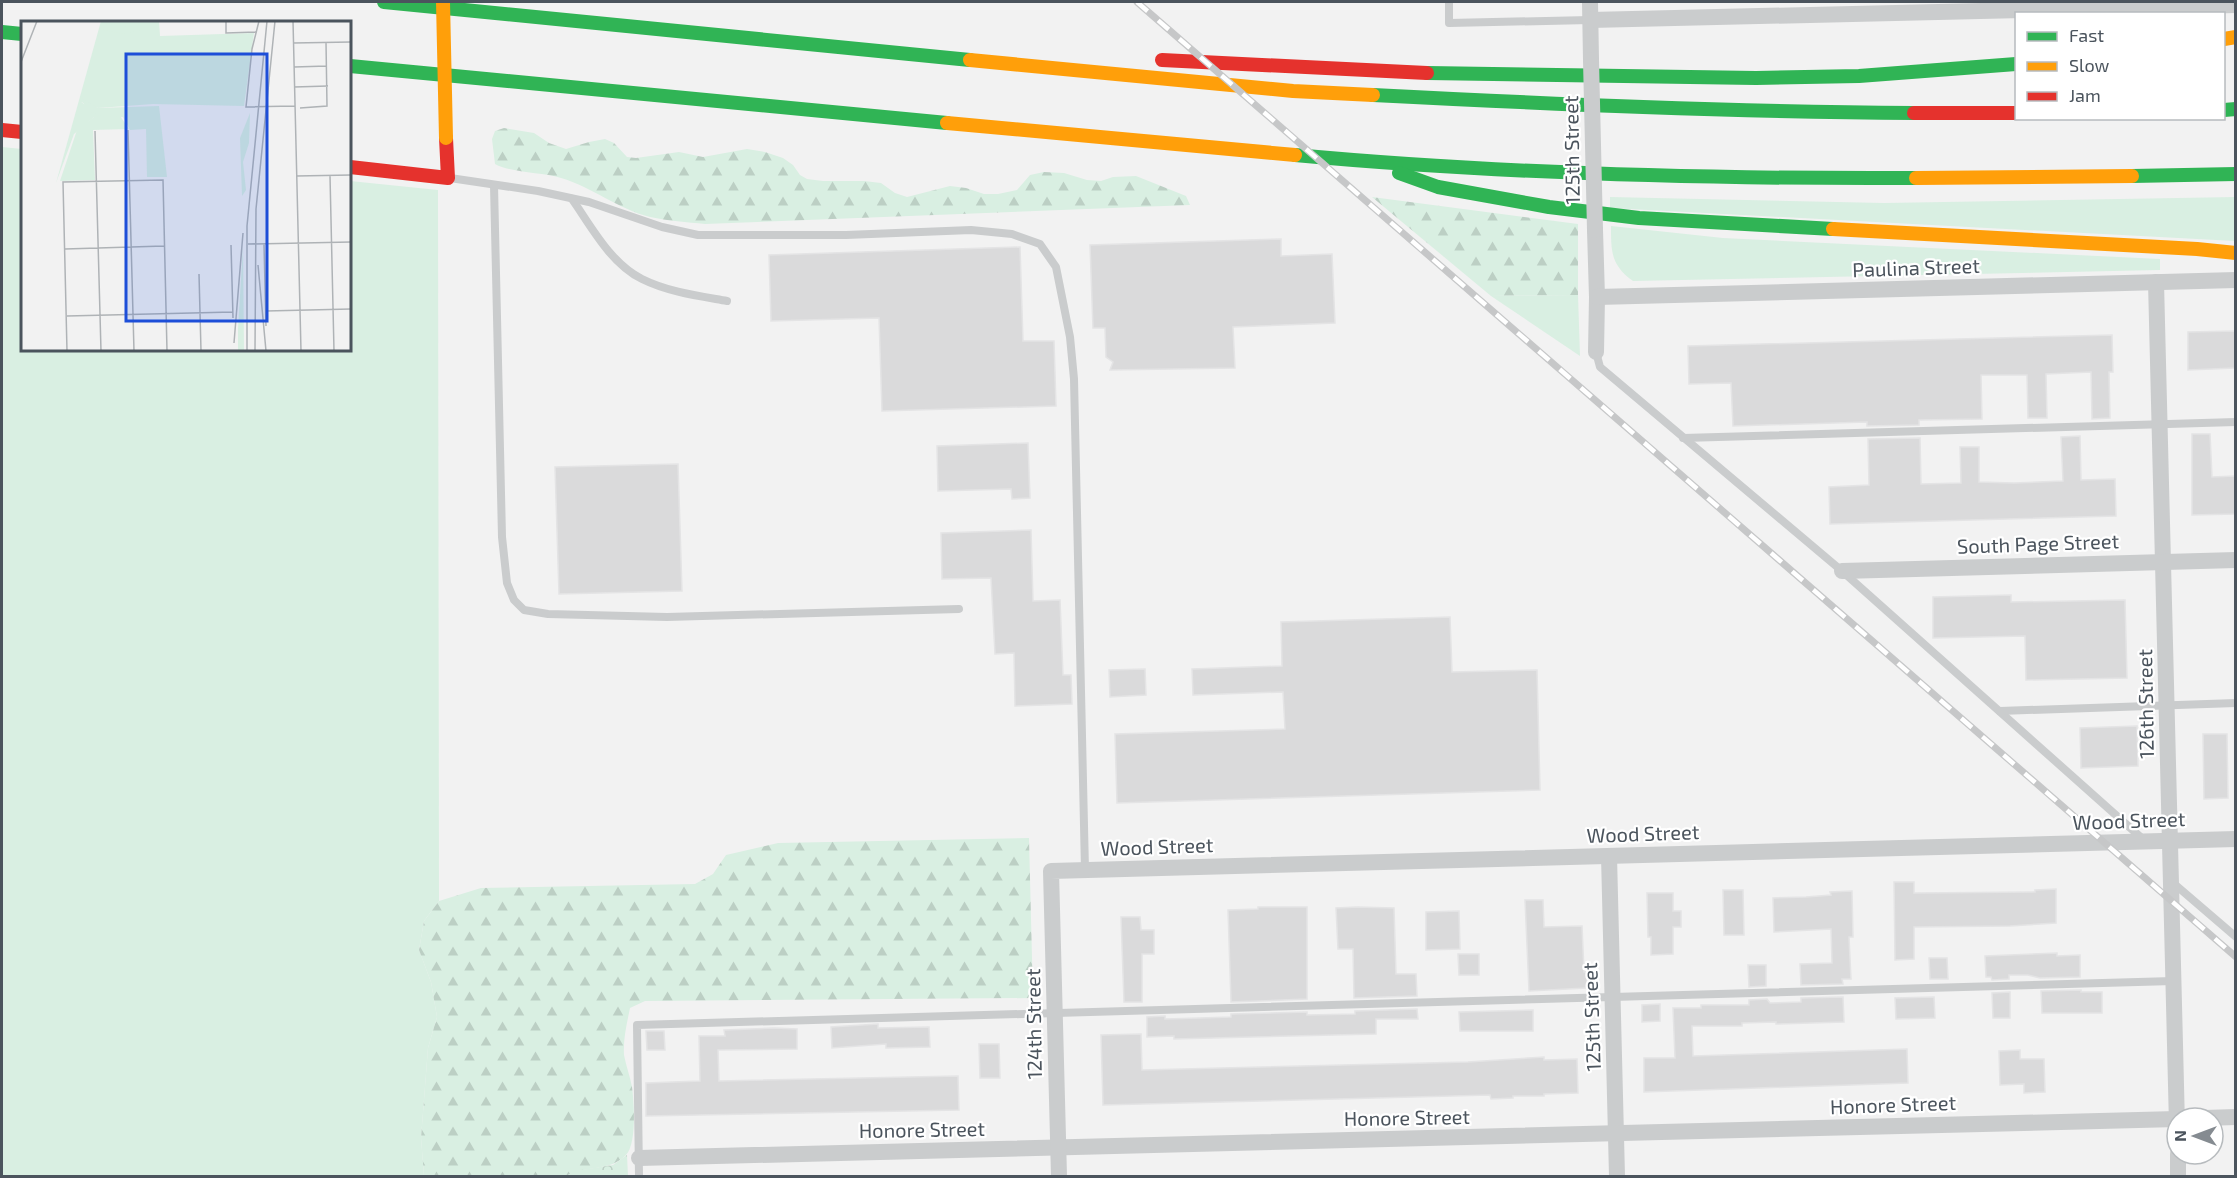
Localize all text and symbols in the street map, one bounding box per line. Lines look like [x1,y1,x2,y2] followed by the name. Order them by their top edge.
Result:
[2015,12,2225,120] legend
[21,21,351,351] inset map
[2069,24,2104,46] text: Fast
[2069,54,2110,76] text: Slow
[2069,84,2101,106] text: Jam
[1558,95,1584,205] street label: 125th Street
[1852,253,1981,281] street label: Paulina Street
[1956,528,2120,558] street label: South Page Street
[2132,648,2158,759] street label: 126th Street
[2072,806,2186,834] street label: Wood Street
[1586,819,1700,847] street label: Wood Street
[1100,832,1214,860] street label: Wood Street
[1577,962,1605,1072] street label: 125th Street
[1020,968,1046,1080] street label: 124th Street
[1829,1090,1957,1118] street label: Honore Street
[1344,1104,1471,1130] street label: Honore Street
[2165,1106,2225,1166] north arrow
[859,1116,986,1142] street label: Honore Street
[2170,1130,2189,1142] text: N

